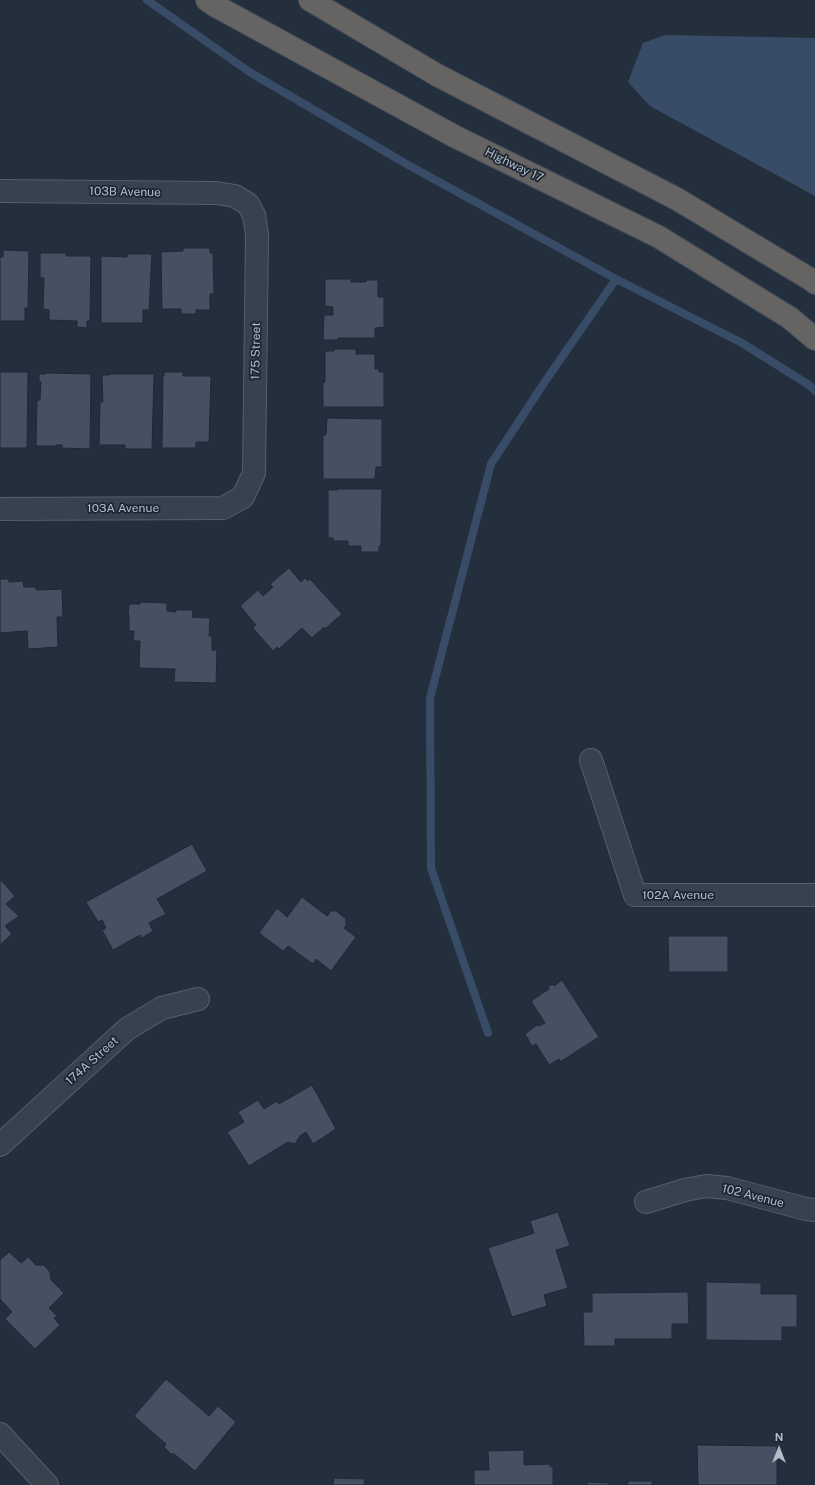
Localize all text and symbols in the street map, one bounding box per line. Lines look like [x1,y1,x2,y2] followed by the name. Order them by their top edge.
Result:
[482,145,546,185] street label: Highway 17
[89,184,161,200] street label: 103B Avenue
[248,322,264,380] street label: 175 Street
[87,501,159,515] street label: 103A Avenue
[642,888,714,902] street label: 102A Avenue
[63,1034,121,1088] street label: 174A Street
[720,1181,786,1211] street label: 102 Avenue
[759,1429,799,1469] north arrow
[775,1431,783,1443] text: N

